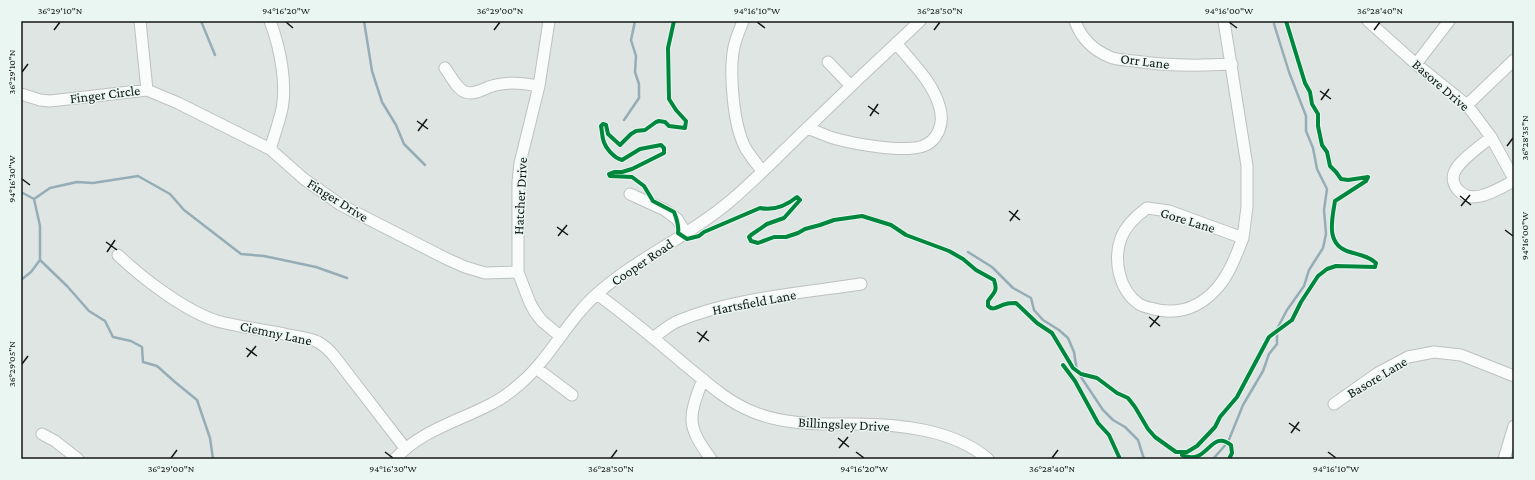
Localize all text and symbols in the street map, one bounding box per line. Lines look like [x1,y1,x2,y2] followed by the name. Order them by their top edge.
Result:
[38,5,83,16] text: 36°29'10"N
[262,5,311,16] text: 94°16'20"W
[477,5,524,16] text: 36°29'00"N
[734,5,781,16] text: 94°16'10"W
[917,5,963,16] text: 36°28'50"N
[1205,5,1254,16] text: 94°16'00"W
[1357,5,1403,16] text: 36°28'40"N
[6,49,17,94] text: 36°29'10"N
[1120,50,1170,72] street label: Orr Lane
[1409,56,1473,114] street label: Basore Drive
[69,82,141,106] street label: Finger Circle
[1519,115,1530,161] text: 36°28'35"N
[6,154,17,203] text: 94°16'30"W
[510,157,530,235] street label: Hatcher Drive
[305,175,371,225] street label: Finger Drive
[1159,204,1217,236] street label: Gore Lane
[1519,211,1530,260] text: 94°16'00"W
[608,235,677,289] street label: Cooper Road
[711,286,797,318] street label: Hartsfield Lane
[239,318,313,348] street label: Ciemny Lane
[6,341,17,387] text: 36°29'05"N
[1344,353,1410,401] street label: Basore Lane
[798,414,890,434] street label: Billingsley Drive
[148,463,195,474] text: 36°29'00"N
[369,463,418,474] text: 94°16'30"W
[588,463,634,474] text: 36°28'50"N
[840,463,889,474] text: 94°16'20"W
[1029,463,1075,474] text: 36°28'40"N
[1313,463,1360,474] text: 94°16'10"W

